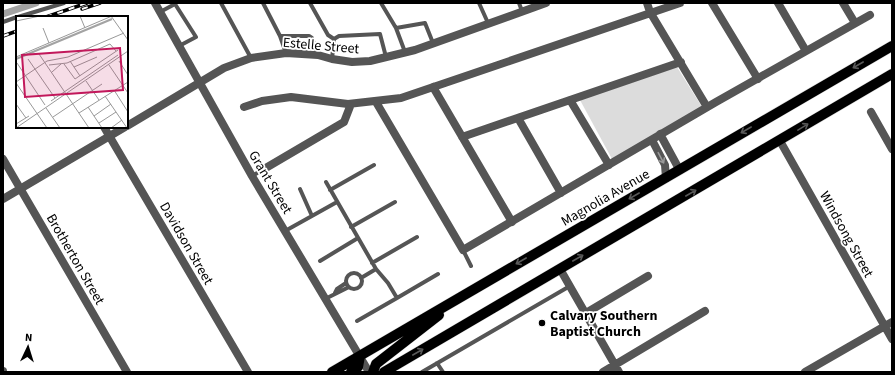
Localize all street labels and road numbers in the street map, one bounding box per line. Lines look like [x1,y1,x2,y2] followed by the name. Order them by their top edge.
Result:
[282,33,360,59] street label: Estelle Street
[243,147,297,218] street label: Grant Street
[557,164,654,231] street label: Magnolia Avenue
[814,188,878,282] street label: Windsong Street
[154,198,218,289] street label: Davidson Street
[41,210,109,309] street label: Brotherton Street

